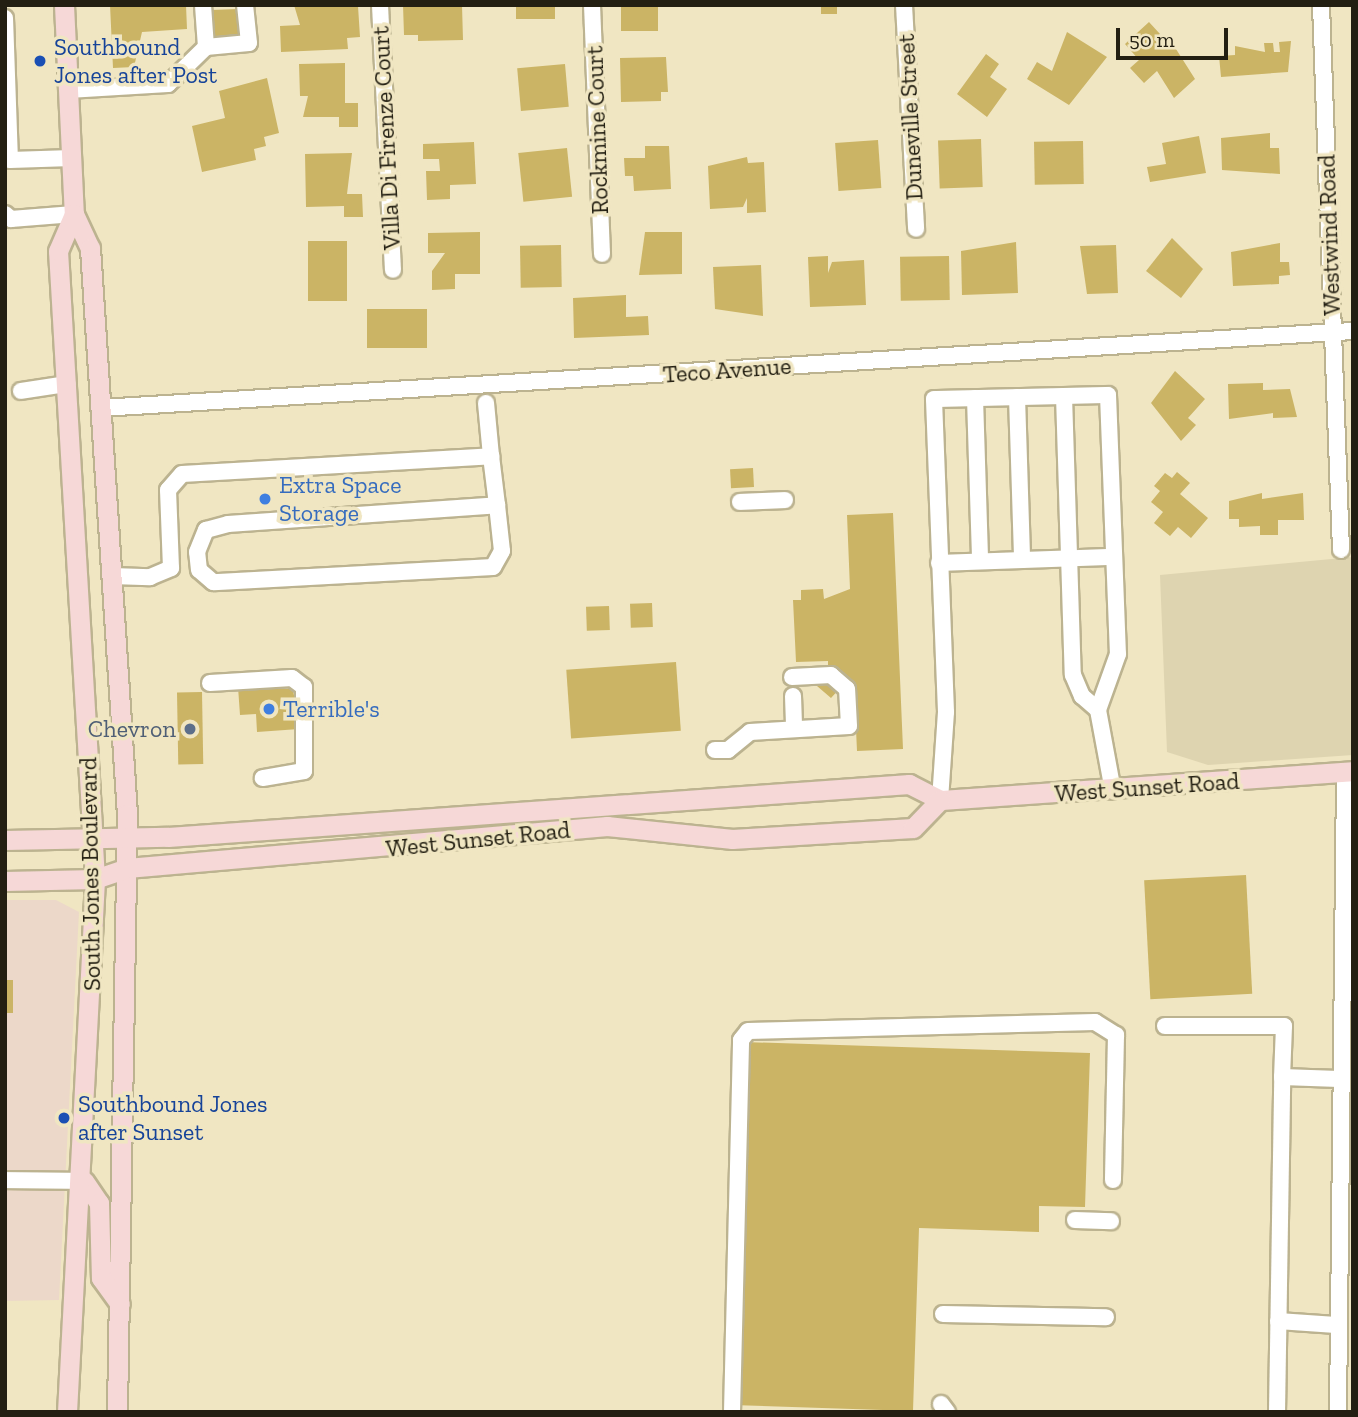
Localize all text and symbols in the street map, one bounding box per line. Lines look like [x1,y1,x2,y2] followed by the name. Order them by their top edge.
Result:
[1120,14,1232,58] scale bar
[366,25,406,251] street label: Villa Di Firenze Court
[1129,27,1175,52] text: 50 m
[54,33,218,89] place label: Southbound Jones after Post
[891,33,929,201] street label: Duneville Street
[580,45,614,215] street label: Rockmine Court
[32,53,48,69] marker: Southbound Jones after Post
[1312,154,1346,316] street label: Westwind Road
[661,351,793,389] street label: Teco Avenue
[279,471,401,527] place label: Extra Space Storage
[257,491,273,507] marker: Extra Space Storage
[283,695,380,723] place label: Terrible's
[261,701,277,717] marker: Terrible's
[88,715,176,743] place label: Chevron
[182,721,198,737] marker: Chevron
[74,756,106,992] street label: South Jones Boulevard
[1054,766,1240,808] street label: West Sunset Road
[384,815,572,863] street label: West Sunset Road
[78,1090,268,1146] place label: Southbound Jones after Sunset
[56,1110,72,1126] marker: Southbound Jones after Sunset

